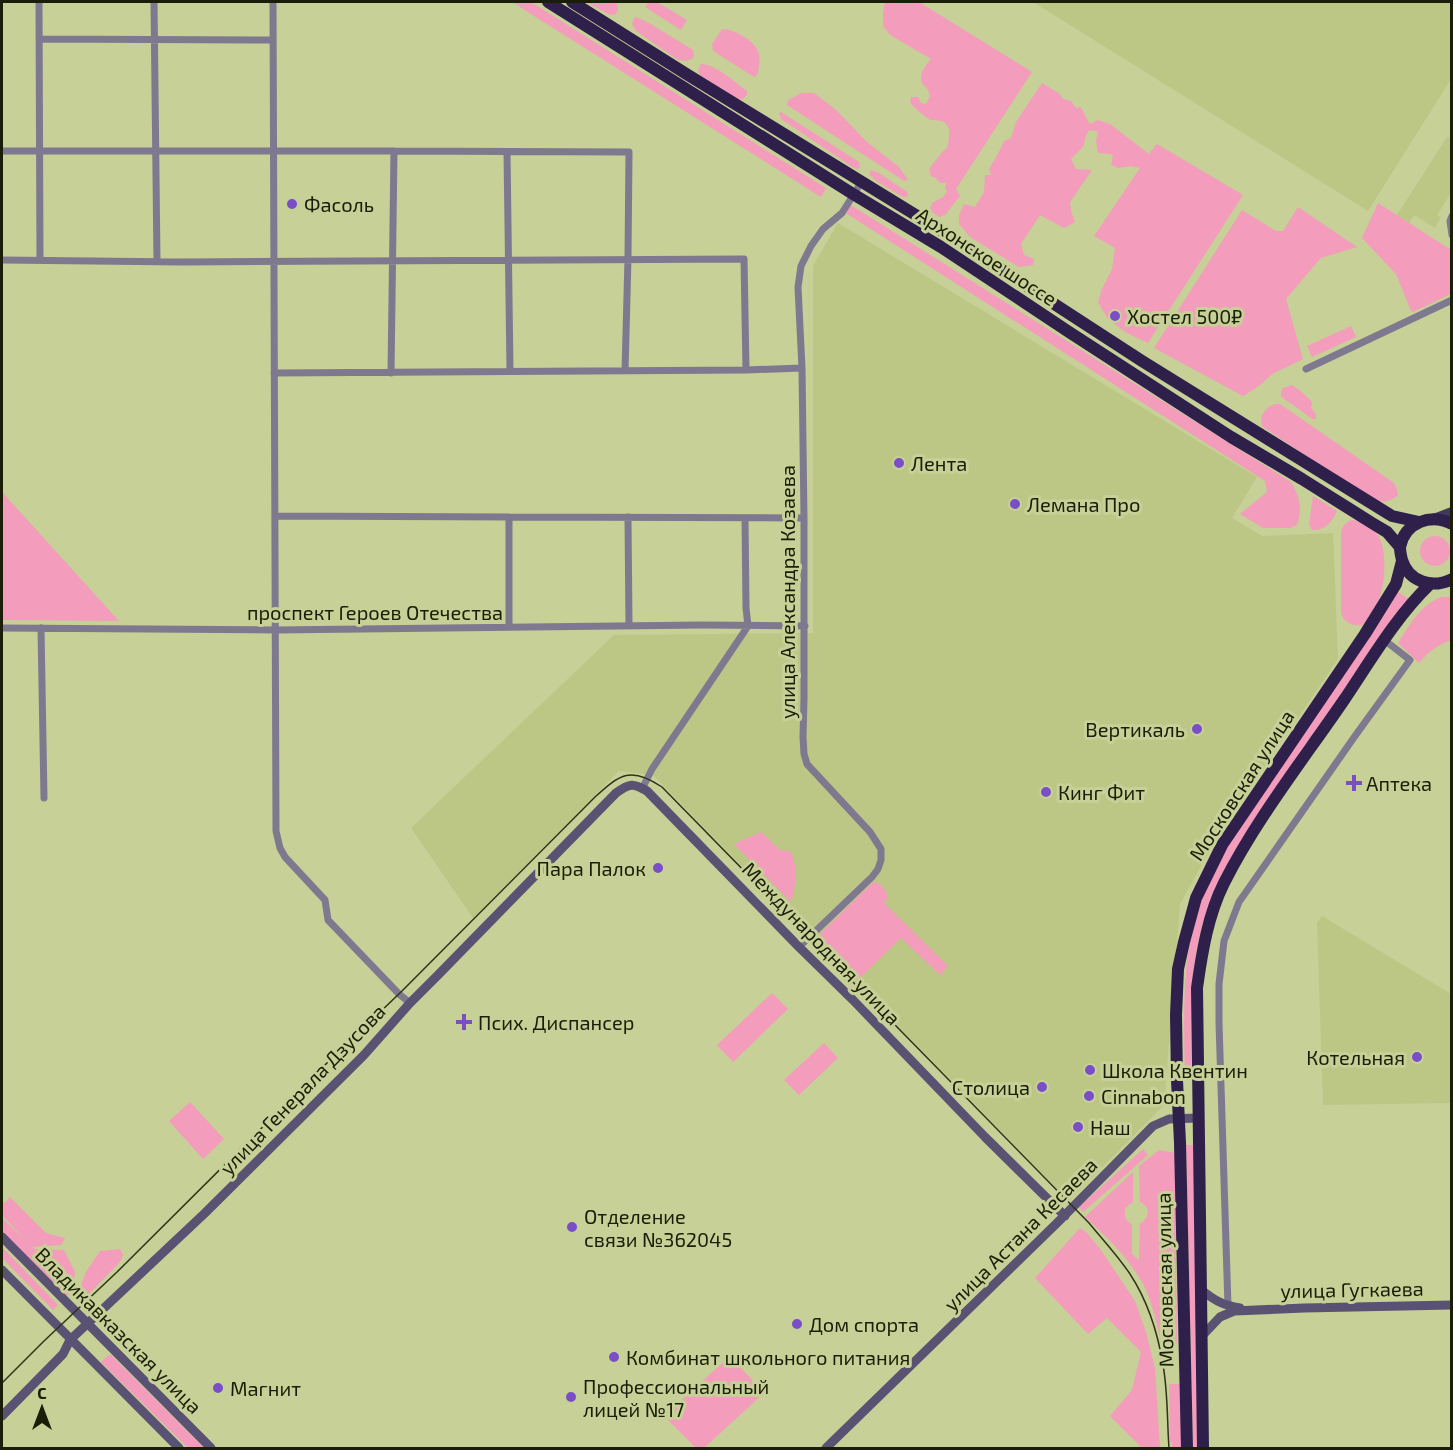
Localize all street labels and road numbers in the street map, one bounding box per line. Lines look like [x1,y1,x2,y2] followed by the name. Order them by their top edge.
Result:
[912,202,1062,310] street label: Архонское шоссе
[775,465,800,719] street label: улица Александра Козаева
[247,600,503,624] street label: проспект Героев Отечества
[1183,705,1299,865] street label: Московская улица
[737,857,906,1030] street label: Международная улица
[214,999,390,1180] street label: улица Генерала Дзусова
[938,1152,1102,1316] street label: улица Астана Кесаева
[1150,1192,1179,1368] street label: Московская улица
[30,1242,207,1419] street label: Владикавказская улица
[1280,1276,1424,1303] street label: улица Гугкаева

